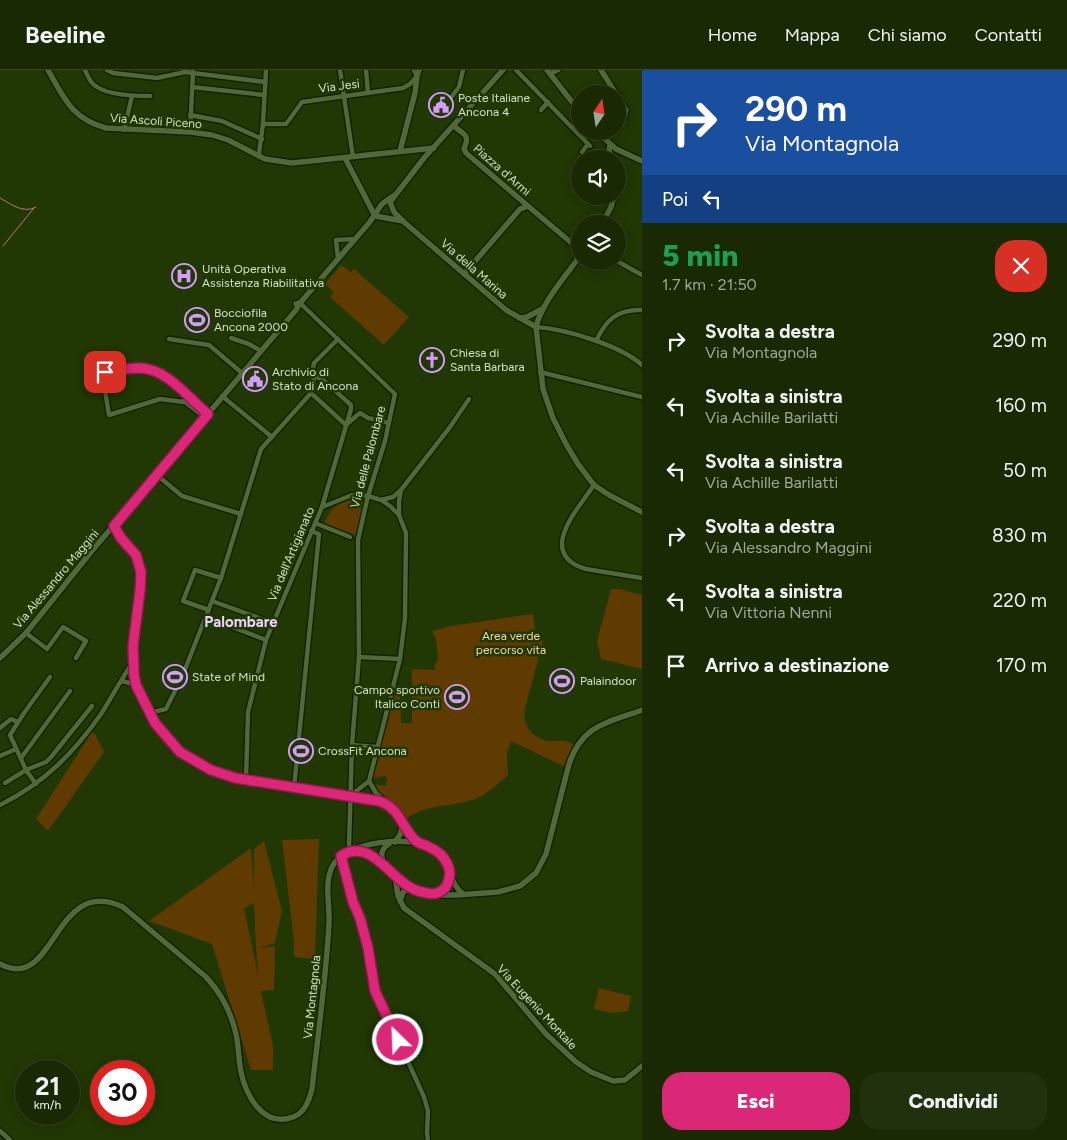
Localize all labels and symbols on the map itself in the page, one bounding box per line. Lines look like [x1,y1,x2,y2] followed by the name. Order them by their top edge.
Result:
[318,77,360,95] street label: Via Jesi
[571,85,626,140] north arrow
[458,91,531,119] place label: Poste Italiane Ancona 4
[428,92,454,118] public building icon: Poste Italiane Ancona 4
[110,111,202,131] street label: Via Ascoli Piceno
[470,141,534,199] street label: Piazza d'Armi
[438,236,510,302] street label: Via della Marina
[202,262,324,290] place label: Unità Operativa Assistenza Riabilitativa
[171,263,197,289] hospital icon: Unità Operativa Assistenza Riabilitativa
[214,306,288,334] place label: Bocciofila Ancona 2000
[184,307,210,333] sports icon: Bocciofila Ancona 2000
[450,346,525,374] place label: Chiesa di Santa Barbara
[419,347,445,373] church icon: Chiesa di Santa Barbara
[84,351,126,393] pin
[272,365,358,393] place label: Archivio di Stato di Ancona
[242,366,268,392] public building icon: Archivio di Stato di Ancona
[348,404,388,510] street label: Via delle Palombare
[265,505,317,603] street label: Via dell'Artigianato
[10,527,102,631] street label: Via Alessandro Maggini
[204,613,278,631] district label: Palombare
[476,629,546,657] park label: Area verde percorso vita
[162,664,188,690] sports icon: State of Mind
[549,668,575,694] sports icon: Palaindoor
[192,670,265,684] place label: State of Mind
[580,674,636,688] place label: Palaindoor
[354,683,440,711] place label: Campo sportivo Italico Conti
[444,684,470,710] sports icon: Campo sportivo Italico Conti
[288,738,314,764] sports icon: CrossFit Ancona
[318,744,407,758] place label: CrossFit Ancona
[301,954,323,1040] street label: Via Montagnola
[494,962,580,1053] street label: Via Eugenio Montale
[371,1013,423,1065] position arrow
[90,1060,155,1125] speed limit sign: 30

